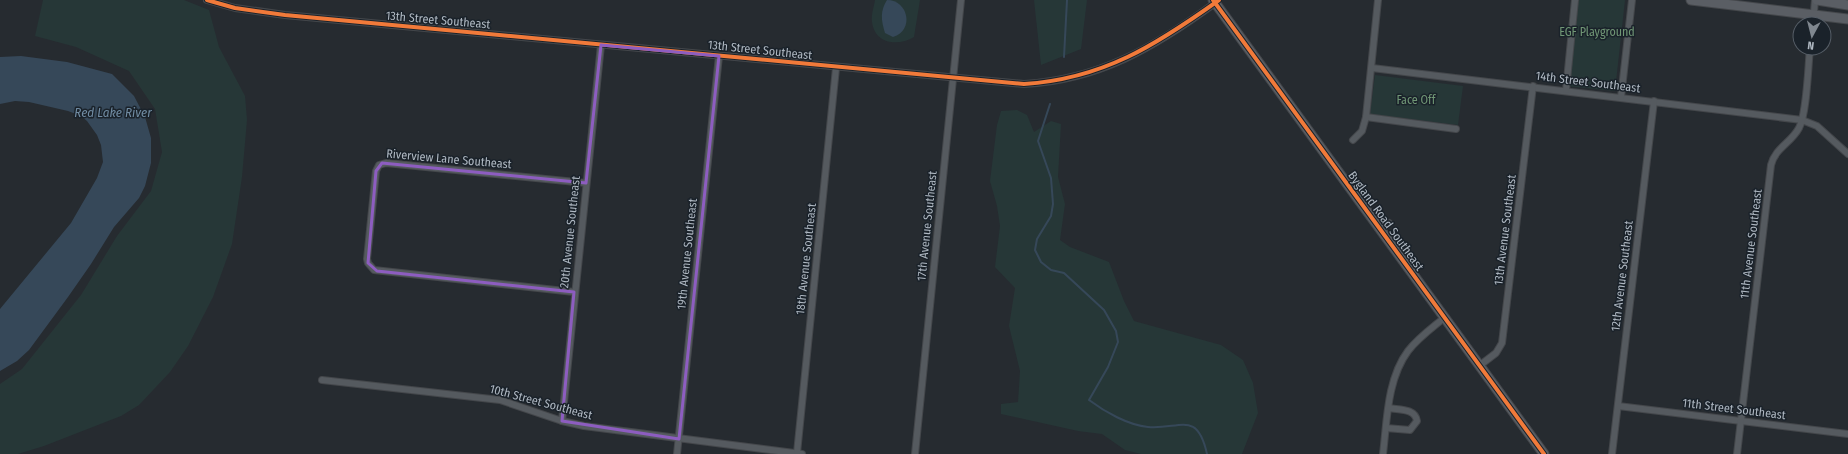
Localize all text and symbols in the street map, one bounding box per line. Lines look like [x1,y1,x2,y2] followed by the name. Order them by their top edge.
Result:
[385,8,491,32] street label: 13th Street Southeast
[1792,16,1832,56] north arrow
[1559,25,1635,39] park label: EGF Playground
[707,38,813,62] street label: 13th Street Southeast
[1807,39,1815,52] text: N
[1535,69,1641,95] street label: 14th Street Southeast
[1397,93,1437,107] park label: Face Off
[74,105,152,120] water label: Red Lake River
[386,147,512,171] street label: Riverview Lane Southeast
[1345,169,1427,273] street label: Bygland Road Southeast
[914,170,940,282] street label: 17th Avenue Southeast
[1491,174,1519,286] street label: 13th Avenue Southeast
[557,175,583,289] street label: 20th Avenue Southeast
[1737,188,1765,300] street label: 11th Avenue Southeast
[674,198,700,310] street label: 19th Avenue Southeast
[793,202,819,315] street label: 18th Avenue Southeast
[1608,220,1636,332] street label: 12th Avenue Southeast
[488,382,594,422] street label: 10th Street Southeast
[1682,396,1787,422] street label: 11th Street Southeast

